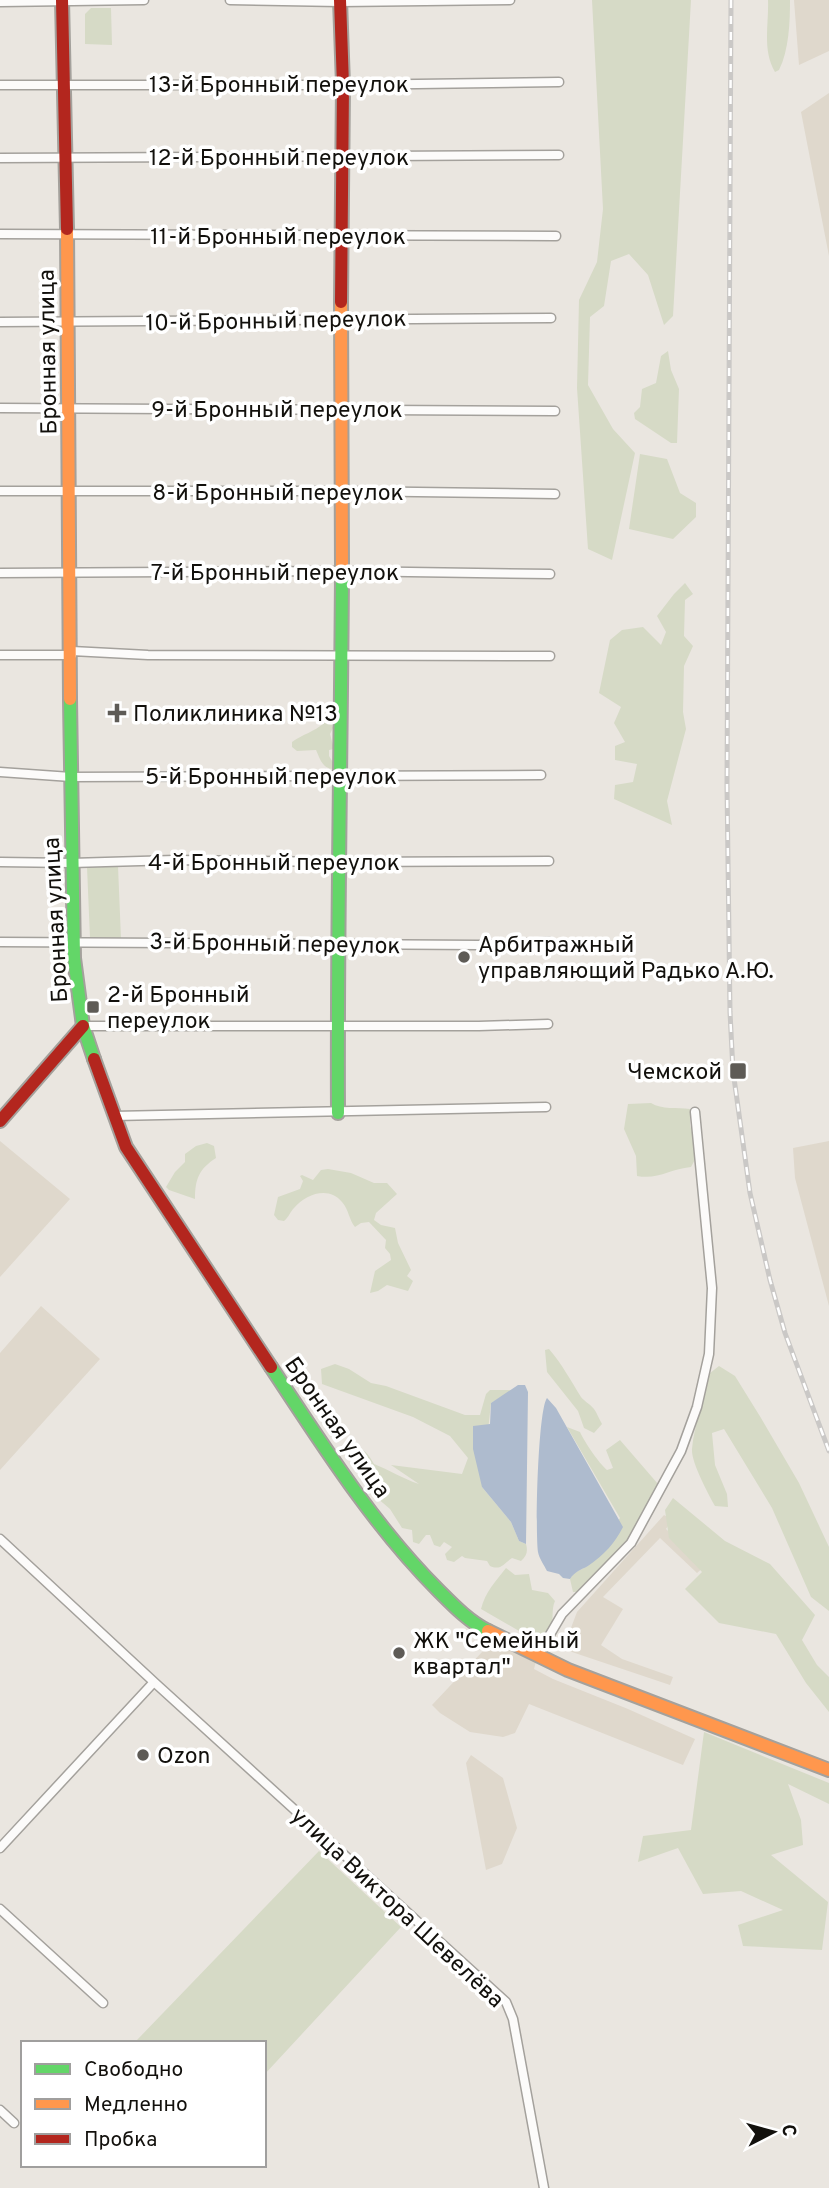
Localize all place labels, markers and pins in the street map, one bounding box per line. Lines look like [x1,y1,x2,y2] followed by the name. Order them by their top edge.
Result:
[133,701,338,730] place label: Поликлиника №13
[107,703,127,723] marker: Поликлиника №13
[478,932,774,987] place label: Арбитражный управляющий Радько А.Ю.
[456,949,472,965] marker: Арбитражный управляющий Радько А.Ю.
[107,982,250,1037] place label: 2-й Бронный переулок
[85,999,101,1015] marker: 2-й Бронный переулок
[627,1059,722,1088] place label: Чемской
[728,1061,748,1081] marker: Чемской
[413,1628,579,1683] place label: ЖК "Семейный квартал"
[391,1645,407,1661] marker: ЖК "Семейный квартал"
[157,1743,210,1772] place label: Ozon
[135,1747,151,1763] marker: Ozon

